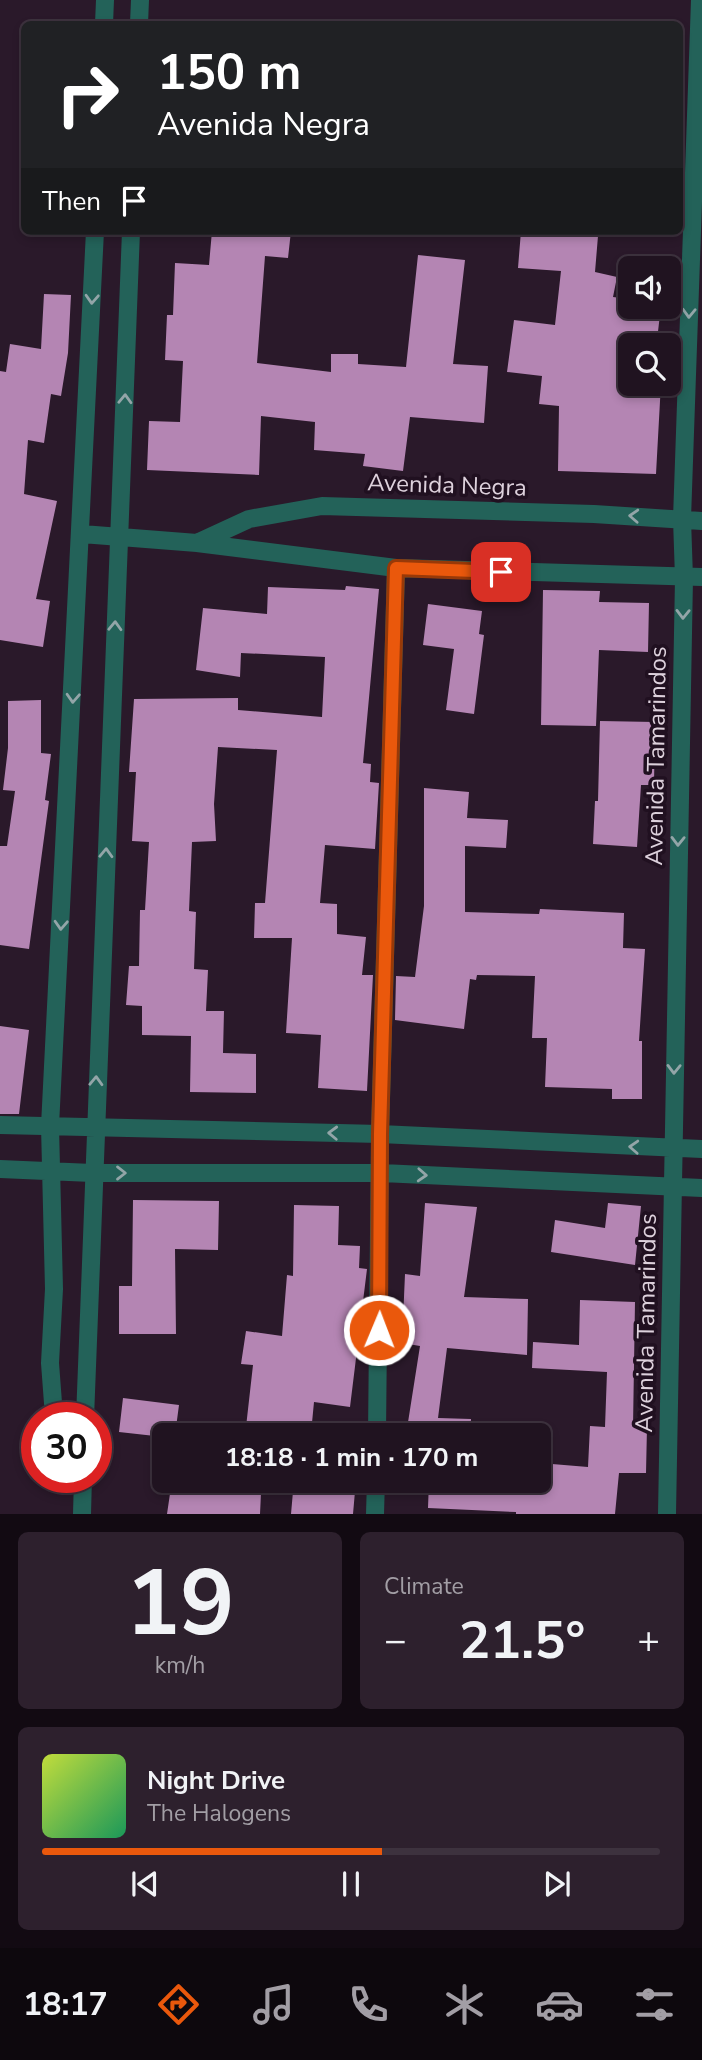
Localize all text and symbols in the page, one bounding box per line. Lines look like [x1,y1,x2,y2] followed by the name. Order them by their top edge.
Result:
[157,39,301,106] text: 150 m
[42,49,133,140] icon: right
[157,103,370,146] text: Avenida Negra
[115,182,153,220] icon: arrive
[42,184,101,219] text: Then
[618,256,681,396] map controls
[618,256,681,319] button: sound
[85,294,100,305] one-way arrow
[682,308,697,319] one-way arrow
[618,333,681,396] button: search
[117,393,132,404] one-way arrow
[367,466,527,504] street label: Avenida Negra
[628,509,639,524] one-way arrow
[471,542,531,602] pin
[482,553,520,591] icon: arrive
[675,609,691,620] one-way arrow
[108,620,123,631] one-way arrow
[638,646,674,866] street label: Avenida Tamarindos
[66,692,81,703] one-way arrow
[671,836,686,847] one-way arrow
[98,848,113,859] one-way arrow
[54,920,69,931] one-way arrow
[666,1064,681,1075] one-way arrow
[89,1075,104,1086] one-way arrow
[327,1125,338,1141] one-way arrow
[628,1139,639,1154] one-way arrow
[116,1165,127,1181] one-way arrow
[417,1167,428,1182] one-way arrow
[628,1213,664,1433] street label: Avenida Tamarindos
[342,1293,416,1367] position arrow
[21,1402,112,1493] speed limit sign: 30
[225,1440,478,1475] text: 18:18 · 1 min · 170 m
[125,1542,235,1666] text: 19
[384,1571,464,1602] text: Climate
[459,1605,585,1676] text: 21.5°
[384,1615,407,1666] text: −
[637,1615,660,1666] text: +
[155,1650,205,1681] text: km/h
[147,1763,285,1798] text: Night Drive
[147,1798,291,1829] text: The Halogens
[126,1865,164,1903] icon: previous
[332,1865,370,1903] icon: pause
[538,1865,576,1903] icon: next
[154,1980,203,2029] icon: directions
[249,1980,298,2029] icon: music
[344,1980,393,2029] icon: phone
[440,1980,489,2029] icon: climate
[535,1980,584,2029] icon: car
[630,1980,679,2029] icon: filters
[23,1983,108,2026] text: 18:17

